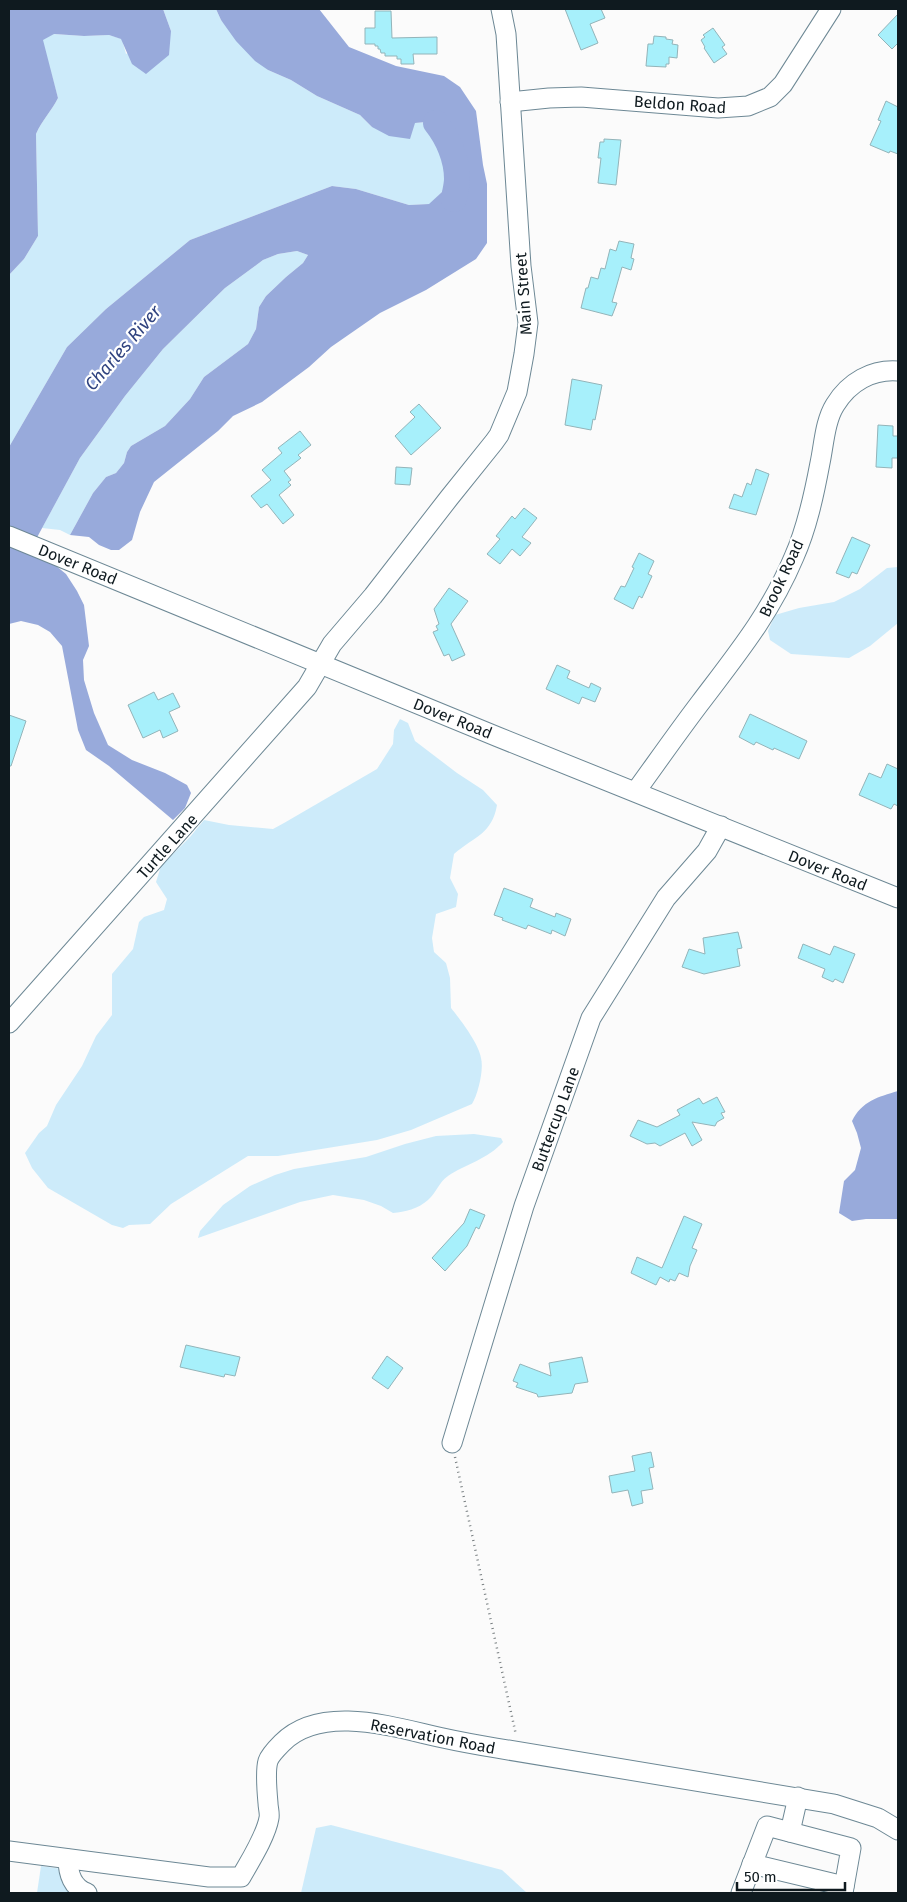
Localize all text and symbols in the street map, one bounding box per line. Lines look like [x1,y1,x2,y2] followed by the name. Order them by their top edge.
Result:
[633,92,727,117] street label: Beldon Road
[511,252,536,336] street label: Main Street
[80,300,167,395] water label: Charles River
[755,536,808,620] street label: Brook Road
[36,540,120,589] street label: Dover Road
[411,694,495,743] street label: Dover Road
[133,810,202,883] street label: Turtle Lane
[786,846,870,895] street label: Dover Road
[528,1064,583,1174] street label: Buttercup Lane
[369,1715,497,1758] street label: Reservation Road
[737,1860,844,1892] scale bar
[744,1868,777,1886] text: 50 m

